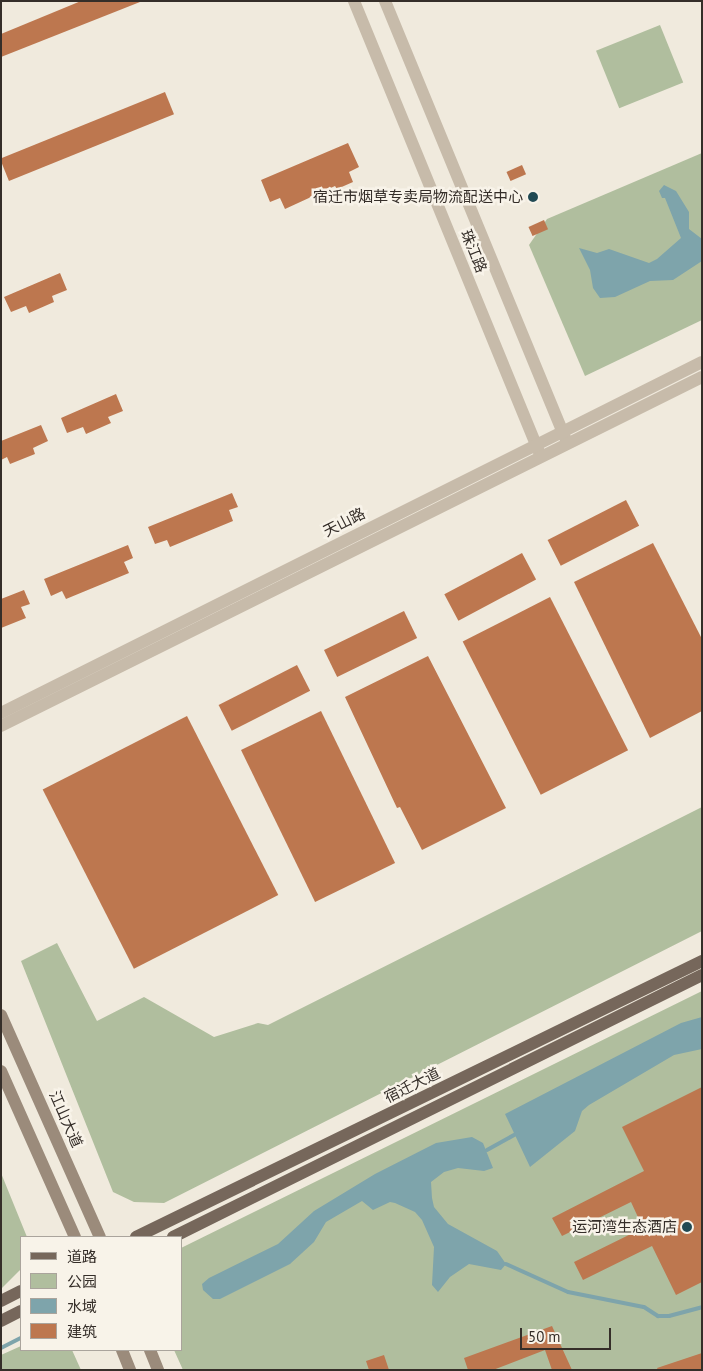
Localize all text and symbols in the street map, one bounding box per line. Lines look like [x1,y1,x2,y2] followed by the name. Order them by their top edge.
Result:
[313,188,523,206] place label: 宿迁市烟草专卖局物流配送中心
[527,191,539,203] marker: 宿迁市烟草专卖局物流配送中心
[457,227,491,275] street label: 珠江路
[320,504,368,540] street label: 天山路
[381,1064,443,1106] street label: 宿迁大道
[46,1088,86,1150] street label: 江山大道
[572,1218,677,1236] place label: 运河湾生态酒店
[681,1221,693,1233] marker: 运河湾生态酒店
[20,1236,182,1351] legend
[67,1247,97,1266] text: 道路
[67,1272,97,1291] text: 公园
[67,1297,97,1316] text: 水域
[523,1318,614,1350] scale bar
[67,1322,97,1341] text: 建筑
[528,1327,561,1346] text: 50 m

